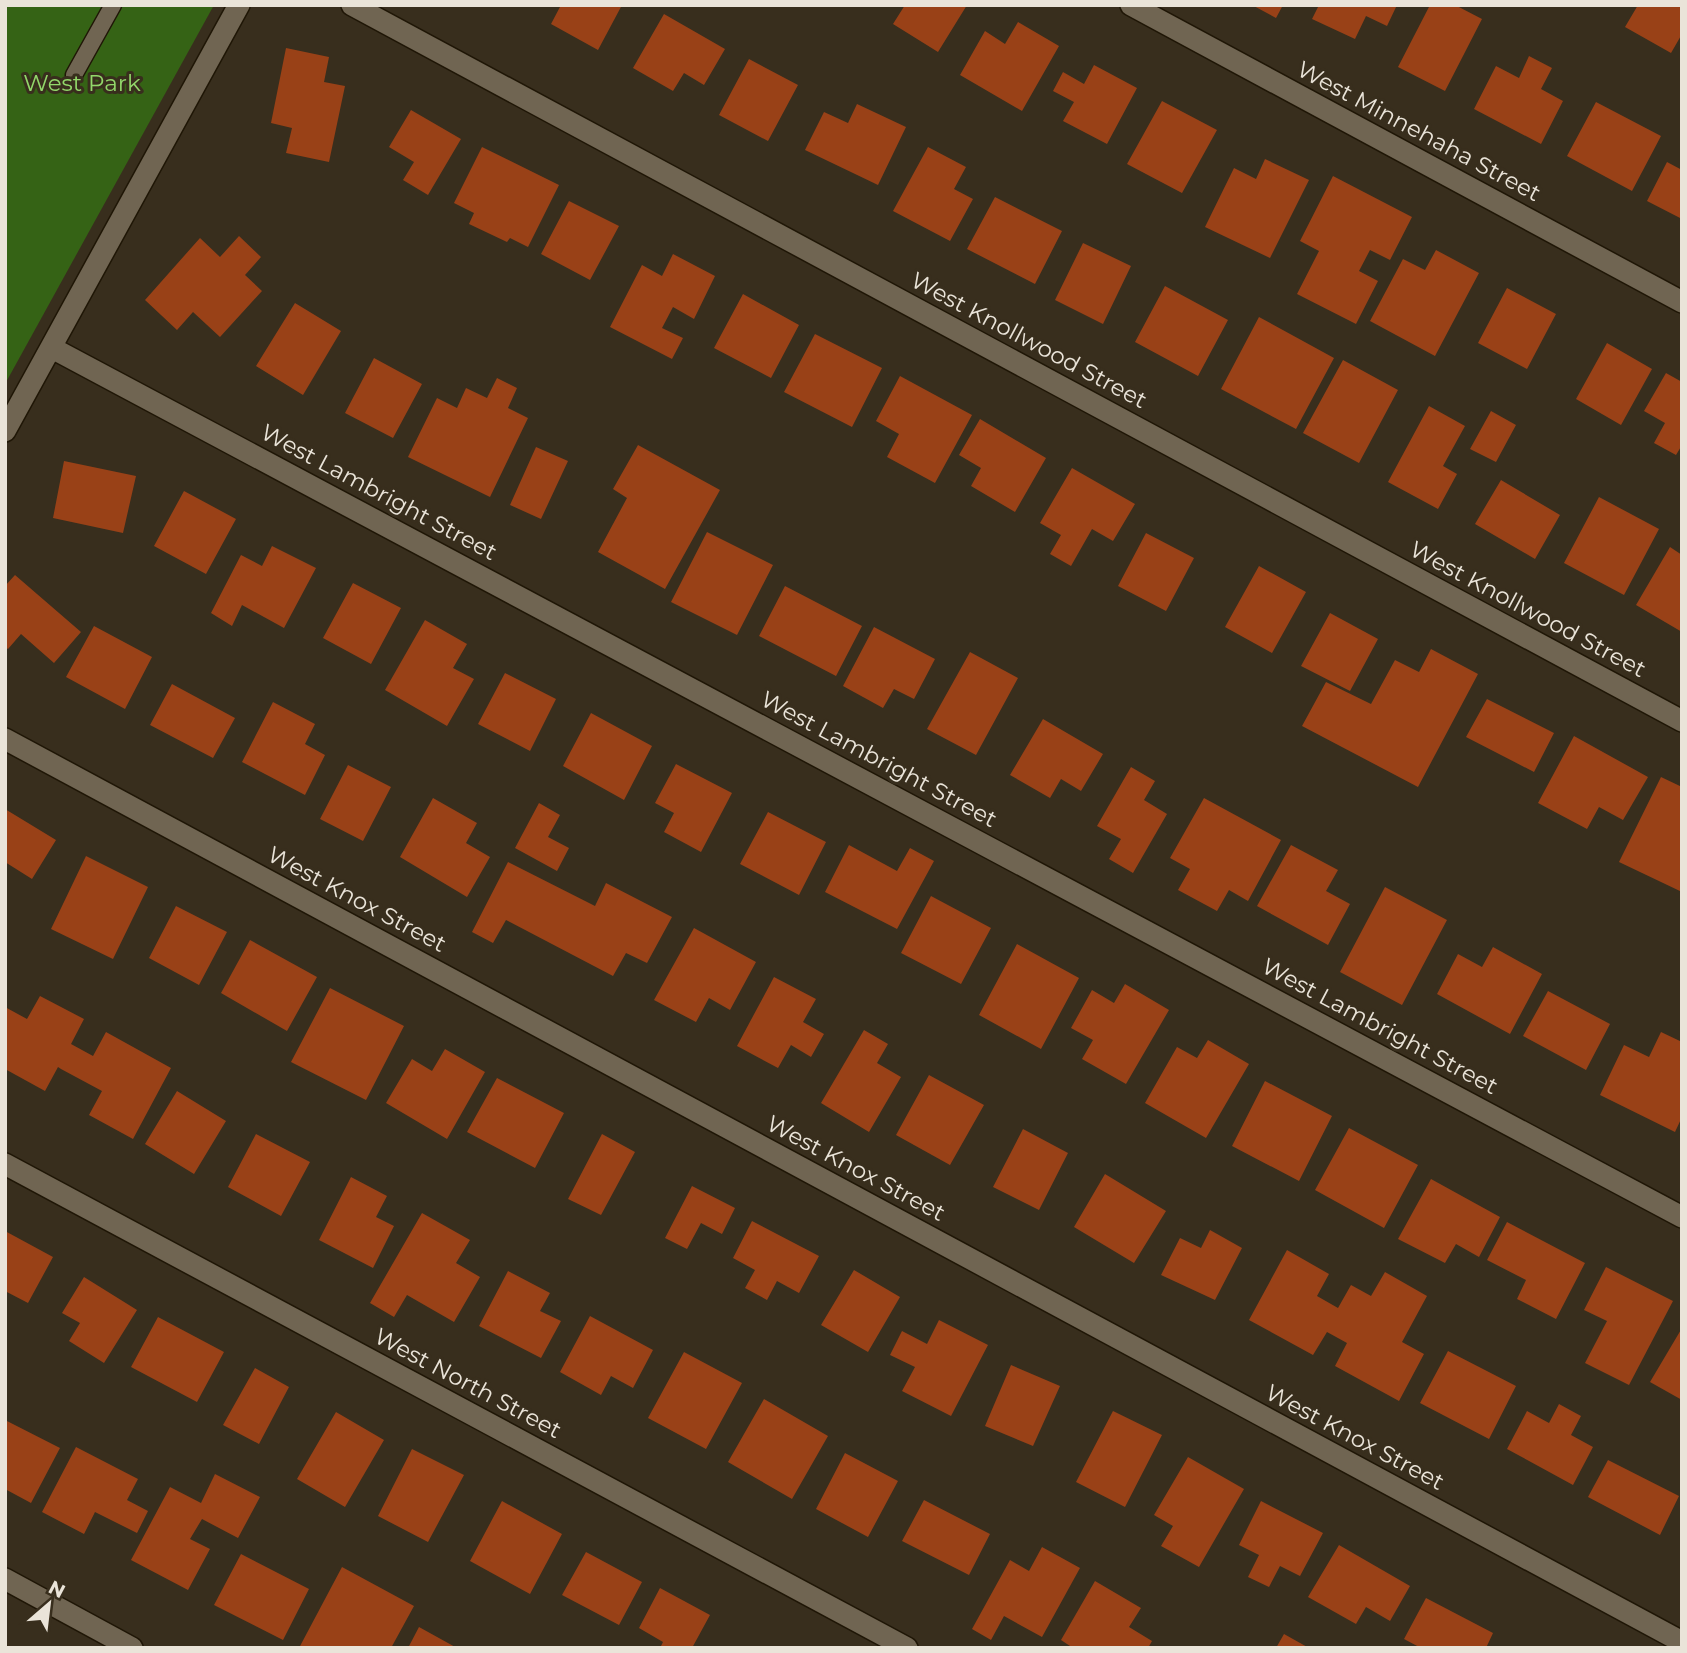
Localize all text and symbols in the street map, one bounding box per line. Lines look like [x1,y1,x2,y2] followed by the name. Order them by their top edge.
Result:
[1292,55,1546,207] street label: West Minnehaha Street
[23,69,141,97] park label: West Park
[906,266,1152,414] street label: West Knollwood Street
[256,418,502,566] street label: West Lambright Street
[1405,535,1651,683] street label: West Knollwood Street
[756,685,1002,833] street label: West Lambright Street
[263,840,451,958] street label: West Knox Street
[1257,952,1503,1100] street label: West Lambright Street
[762,1109,950,1227] street label: West Knox Street
[370,1322,566,1444] street label: West North Street
[1261,1378,1449,1496] street label: West Knox Street
[14,1569,84,1639] north arrow
[45,1576,69,1603] text: N

